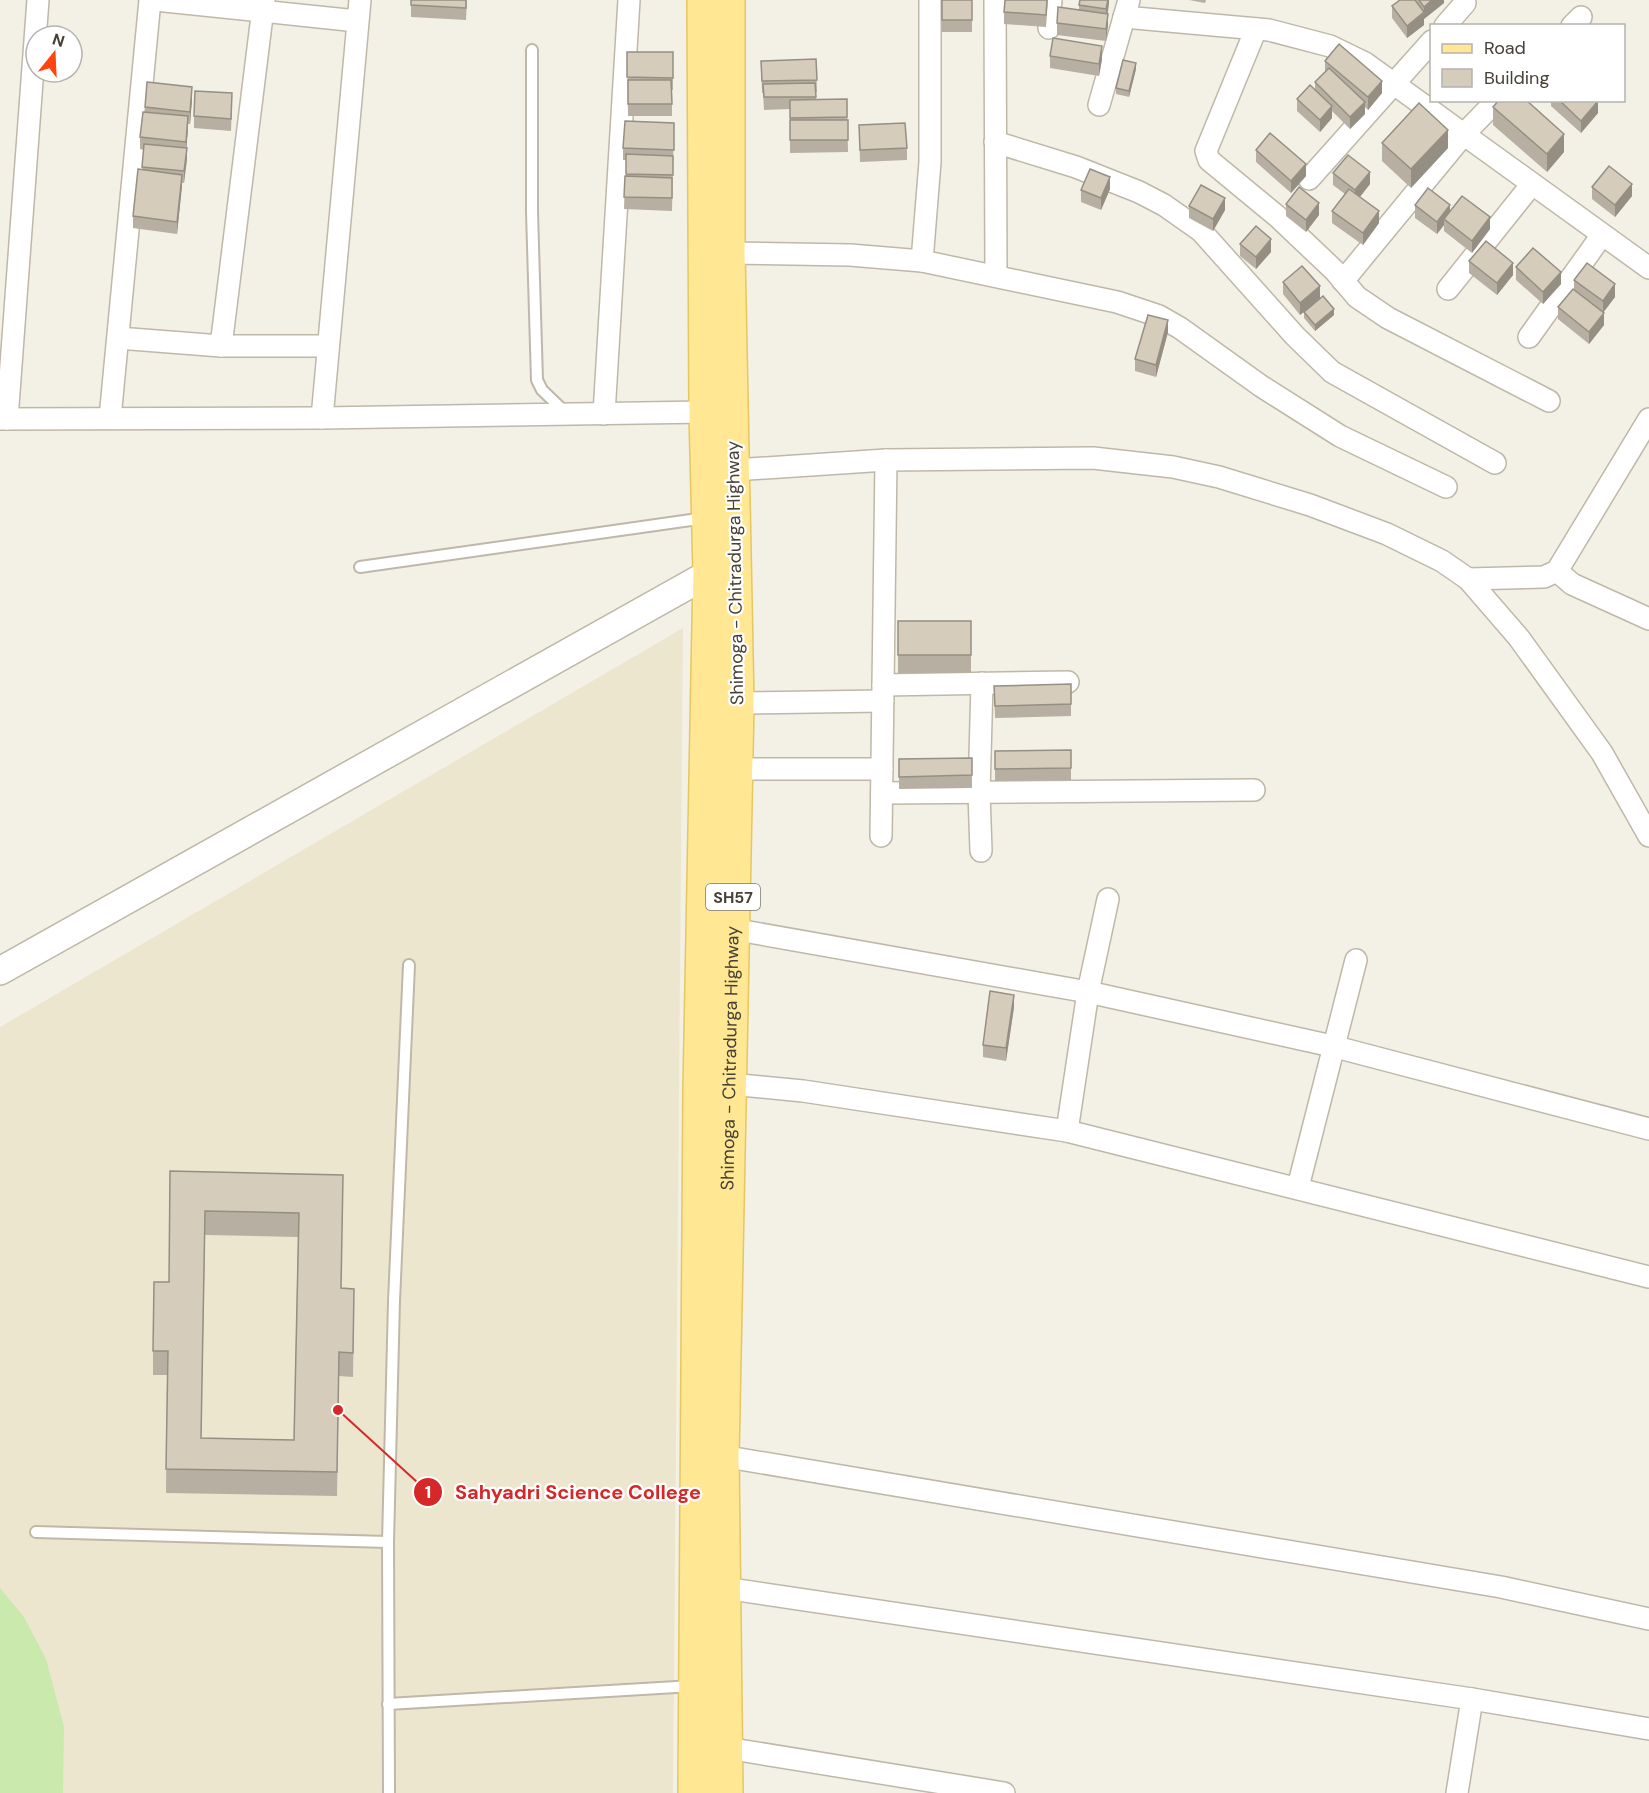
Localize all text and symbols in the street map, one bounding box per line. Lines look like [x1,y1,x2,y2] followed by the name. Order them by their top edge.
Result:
[24,24,84,84] north arrow
[1430,24,1625,102] legend
[50,28,67,52] text: N
[1484,36,1526,60] text: Road
[1484,66,1549,90] text: Building
[721,441,749,705] street label: Shimoga - Chitradurga Highway
[706,884,760,910] road number: SH57
[715,926,745,1191] street label: Shimoga - Chitradurga Highway
[413,1473,713,1511] callout: Sahyadri Science College
[455,1479,701,1505] text: Sahyadri Science College
[425,1480,431,1504] text: 1

